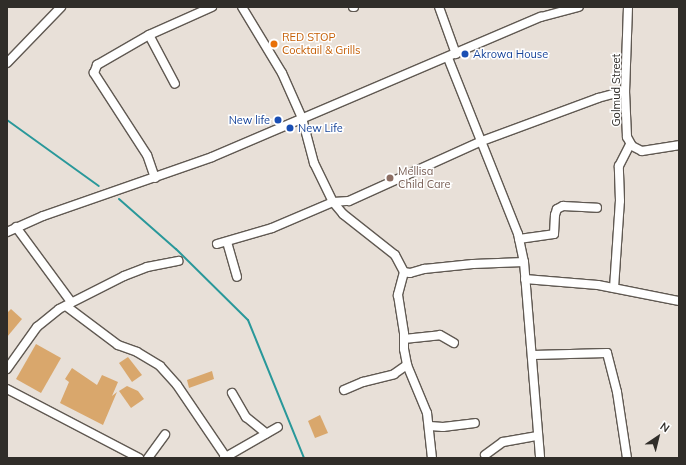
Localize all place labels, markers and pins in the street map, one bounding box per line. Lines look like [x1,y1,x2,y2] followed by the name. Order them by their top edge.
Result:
[282,31,361,57] place label: RED STOP Cocktail & Grills
[269,39,279,49] marker: RED STOP Cocktail & Grills
[473,47,548,61] place label: Akrowa House
[460,49,470,59] marker: Akrowa House
[229,113,270,127] place label: New life
[273,115,283,125] marker: New life
[298,121,343,135] place label: New Life
[285,123,295,133] marker: New Life
[398,165,451,191] place label: Mellisa Child Care
[385,173,395,183] marker: Mellisa Child Care

